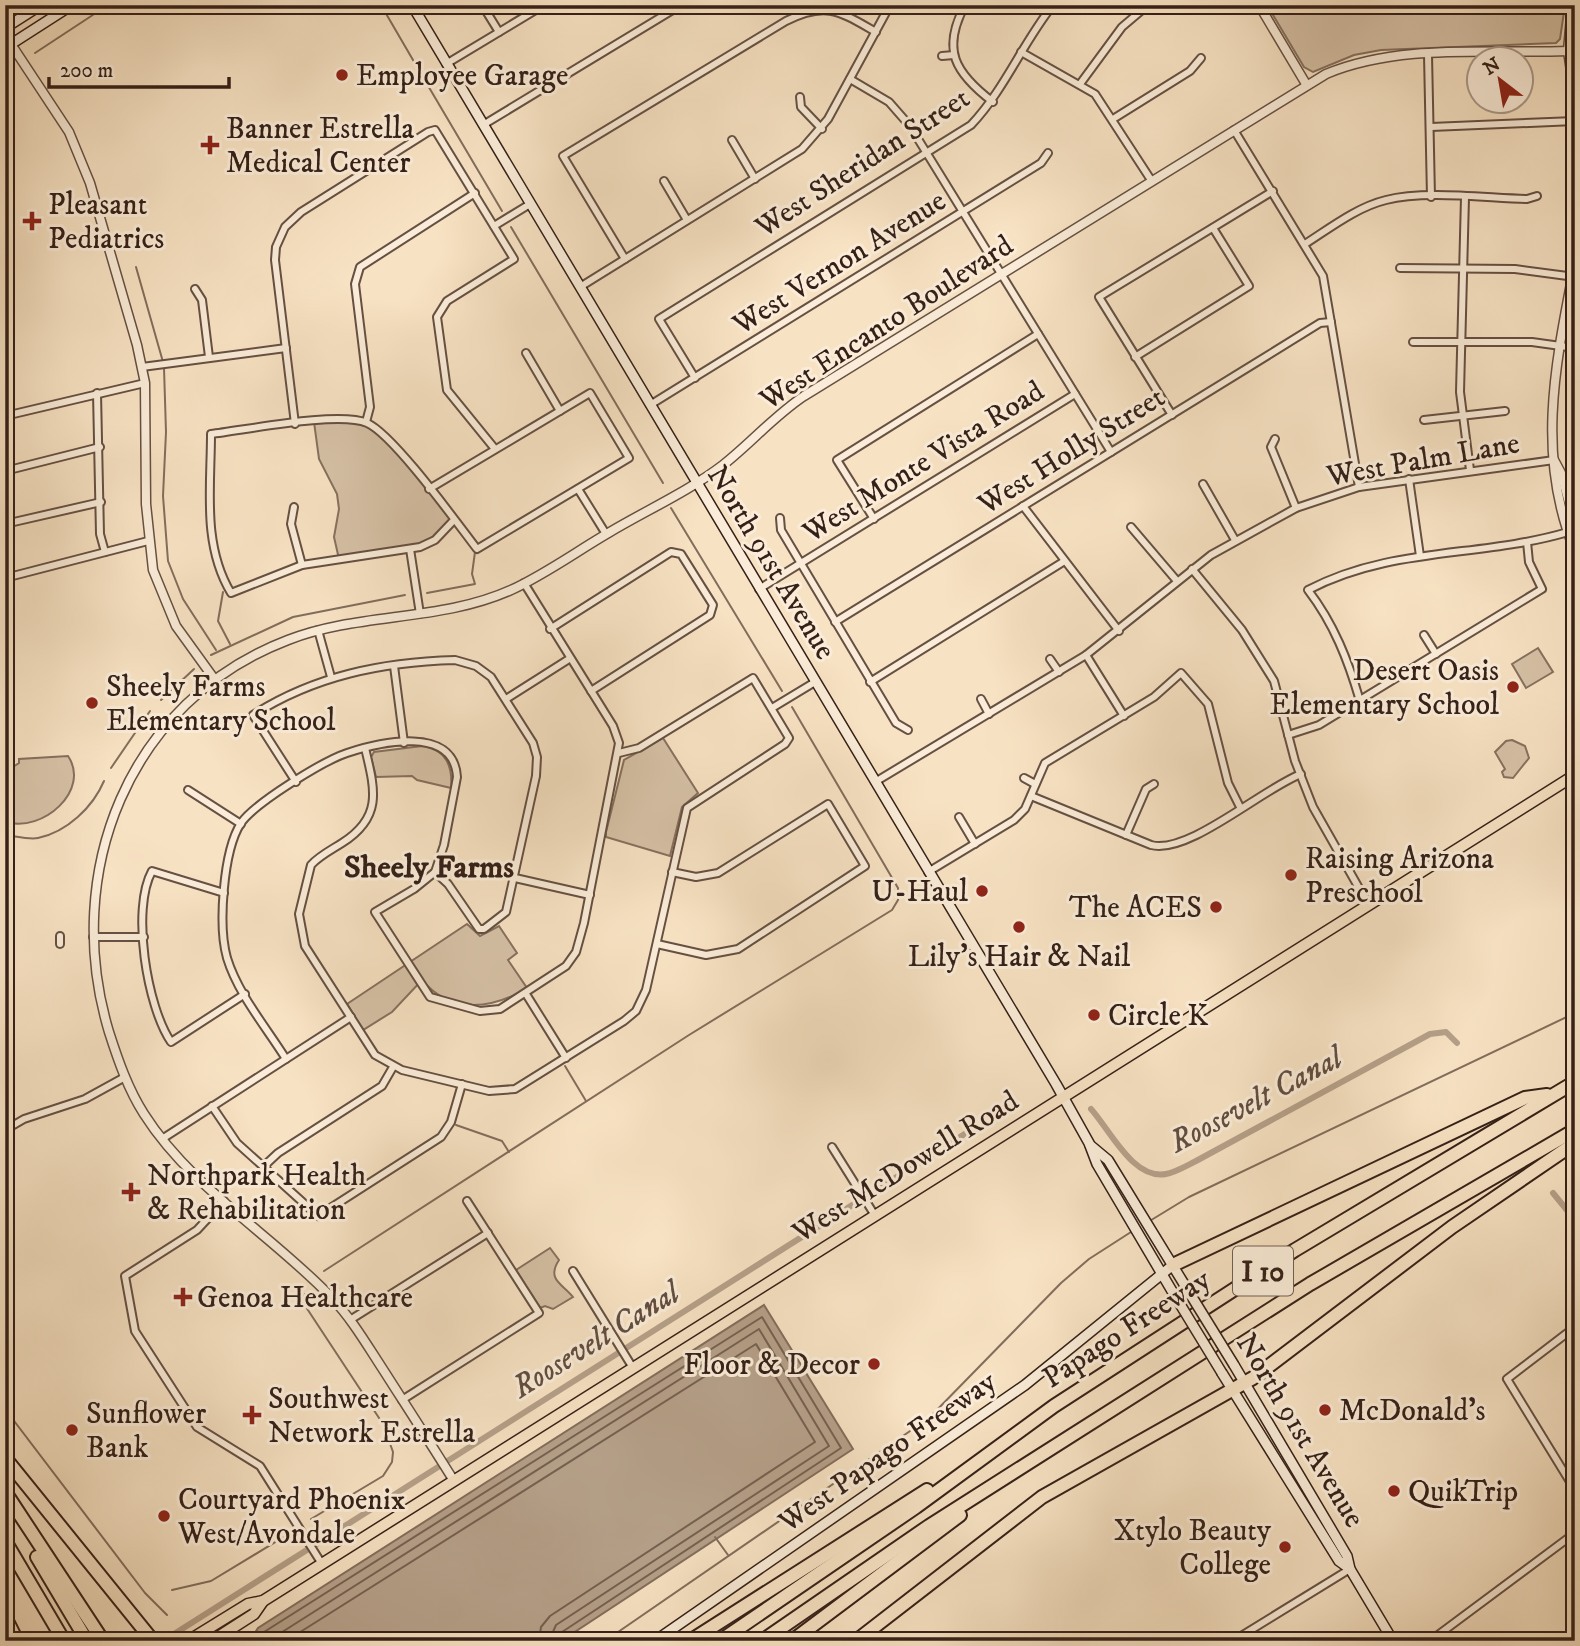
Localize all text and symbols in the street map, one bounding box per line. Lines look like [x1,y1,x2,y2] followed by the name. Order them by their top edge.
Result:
[49,46,229,90] scale bar
[1464,46,1534,116] north arrow
[1479,53,1505,81] text: N
[60,58,113,84] text: 200 m
[356,58,568,95] place label: Employee Garage
[334,67,350,83] marker: Employee Garage
[748,80,977,247] street label: West Sheridan Street
[226,111,414,182] place label: Banner Estrella Medical Center
[200,135,220,155] marker: Banner Estrella Medical Center
[726,183,953,344] street label: West Vernon Avenue
[48,187,164,258] place label: Pleasant Pediatrics
[22,211,42,231] marker: Pleasant Pediatrics
[752,228,1020,420] street label: West Encanto Boulevard
[795,373,1051,552] street label: West Monte Vista Road
[971,379,1172,524] street label: West Holly Street
[1323,425,1523,496] street label: West Palm Lane
[698,459,843,667] street label: North 91st Avenue
[1270,653,1499,724] place label: Desert Oasis Elementary School
[106,669,335,740] place label: Sheely Farms Elementary School
[1505,679,1521,695] marker: Desert Oasis Elementary School
[84,695,100,711] marker: Sheely Farms Elementary School
[1305,841,1494,912] place label: Raising Arizona Preschool
[344,848,514,888] district label: Sheely Farms
[1283,867,1299,883] marker: Raising Arizona Preschool
[871,874,968,911] place label: U-Haul
[974,883,990,899] marker: U-Haul
[1069,890,1202,927] place label: The ACES
[1208,899,1224,915] marker: The ACES
[1011,919,1027,935] marker: Lily's Hair & Nail
[908,939,1130,976] place label: Lily's Hair & Nail
[1108,998,1208,1035] place label: Circle K
[1086,1007,1102,1023] marker: Circle K
[1162,1037,1352,1163] water label: Roosevelt Canal
[785,1083,1026,1252] street label: West McDowell Road
[147,1158,367,1229] place label: Northpark Health & Rehabilitation
[121,1182,141,1202] marker: Northpark Health & Rehabilitation
[1233,1246,1293,1296] road number: I 10
[1036,1261,1218,1397] street label: Papago Freeway
[504,1271,690,1409] water label: Roosevelt Canal
[197,1280,413,1317] place label: Genoa Healthcare
[175,1289,191,1305] marker: Genoa Healthcare
[1227,1327,1372,1535] street label: North 91st Avenue
[683,1347,860,1384] place label: Floor & Decor
[866,1356,882,1372] marker: Floor & Decor
[771,1363,1004,1542] street label: West Papago Freeway
[268,1381,475,1452] place label: Southwest Network Estrella
[1339,1393,1486,1430] place label: McDonald's
[86,1396,206,1467] place label: Sunflower Bank
[1317,1402,1333,1418] marker: McDonald's
[242,1405,262,1425] marker: Southwest Network Estrella
[64,1422,80,1438] marker: Sunflower Bank
[1408,1474,1518,1511] place label: QuikTrip
[177,1482,406,1553] place label: Courtyard Phoenix West/Avondale
[1386,1483,1402,1499] marker: QuikTrip
[156,1508,172,1524] marker: Courtyard Phoenix West/Avondale
[1114,1513,1272,1584] place label: Xtylo Beauty College
[1277,1539,1293,1555] marker: Xtylo Beauty College

